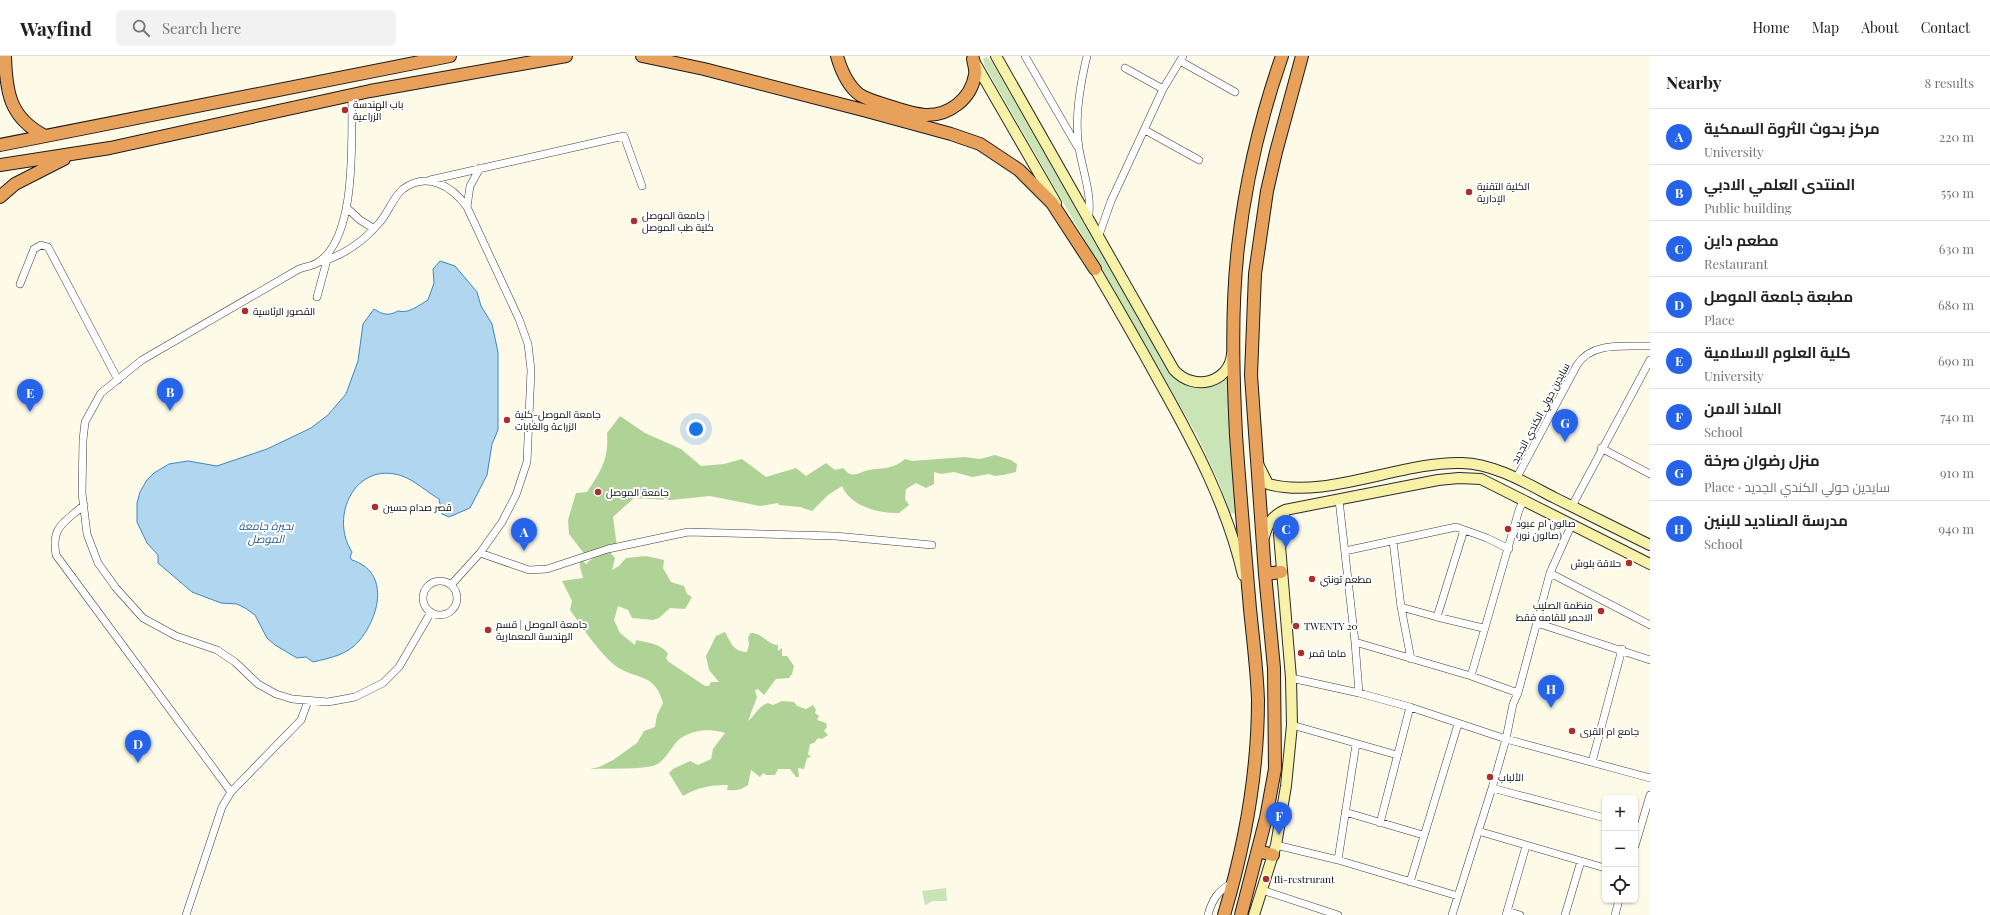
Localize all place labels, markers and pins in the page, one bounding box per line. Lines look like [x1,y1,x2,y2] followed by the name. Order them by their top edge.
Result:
[353,97,403,123] place label: باب الهندسة الزراعية
[340,105,350,115] marker: باب الهندسة الزراعية
[1477,179,1530,205] place label: الكلية التقنية الإدارية
[1464,187,1474,197] marker: الكلية التقنية الإدارية
[642,208,714,234] place label: جامعة الموصل | كلية طب الموصل
[629,216,639,226] marker: جامعة الموصل | كلية طب الموصل
[253,304,315,318] place label: القصور الرئاسية
[240,306,250,316] marker: القصور الرئاسية
[157,378,183,411] pin: B
[17,379,43,412] pin: E
[515,407,601,433] place label: جامعة الموصل-كلية الزراعة والغابات
[1552,409,1578,442] pin: G
[502,415,512,425] marker: جامعة الموصل-كلية الزراعة والغابات
[606,485,669,499] place label: جامعة الموصل
[593,487,603,497] marker: جامعة الموصل
[383,500,452,515] place label: قصر صدام حسين
[370,502,380,512] marker: قصر صدام حسين
[1273,515,1299,548] pin: C
[1516,516,1576,542] place label: صالون ام عبود (صالون نور)
[511,518,537,551] pin: A
[1503,524,1513,534] marker: صالون ام عبود (صالون نور)
[1571,556,1621,570] place label: حلاقة بلوش
[1624,558,1634,568] marker: حلاقة بلوش
[1320,572,1372,587] place label: مطعم تونتي
[1307,574,1317,584] marker: مطعم تونتي
[1516,598,1593,624] place label: منظمة الصليب الاحمر للقامه فقط
[1596,606,1606,616] marker: منظمة الصليب الاحمر للقامه فقط
[496,617,587,643] place label: جامعة الموصل | قسم الهندسة المعمارية
[1304,619,1358,633] place label: TWENTY 20
[1291,621,1301,631] marker: TWENTY 20
[483,625,493,635] marker: جامعة الموصل | قسم الهندسة المعمارية
[1308,646,1346,660] place label: ماما قمر
[1296,648,1306,658] marker: ماما قمر
[1538,675,1564,708] pin: H
[1580,724,1639,739] place label: جامع ام القرى
[1567,726,1577,736] marker: جامع ام القرى
[125,730,151,763] pin: D
[1498,770,1524,784] place label: الألباب
[1485,772,1495,782] marker: الألباب
[1266,802,1292,835] pin: F
[1274,872,1335,886] place label: fli-restrurant
[1261,874,1271,884] marker: fli-restrurant

